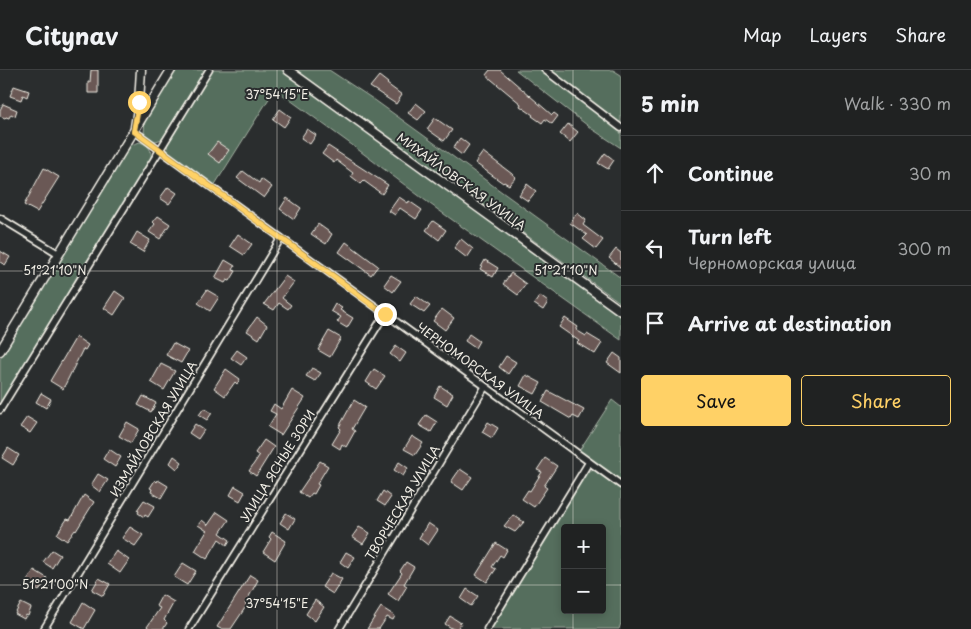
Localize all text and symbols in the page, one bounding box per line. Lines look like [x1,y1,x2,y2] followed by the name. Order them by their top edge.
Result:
[25,17,118,53] text: Citynav
[743,21,782,48] text: Map
[810,21,867,48] text: Layers
[895,21,946,48] text: Share
[245,85,309,103] text: 37°54'15"E
[641,87,699,119] text: 5 min
[128,91,151,114] route start
[844,91,951,115] text: Walk · 330 m
[393,128,530,234] street label: МИХАЙЛОВСКАЯ УЛИЦА
[641,159,669,187] icon: ahead
[688,159,774,187] text: Continue
[909,161,951,185] text: 30 m
[688,222,772,250] text: Turn left
[641,234,669,262] icon: left
[897,236,951,260] text: 300 m
[688,250,856,274] text: Черноморская улица
[23,261,87,279] text: 51°21'10"N
[534,261,598,279] text: 51°21'10"N
[374,303,397,326] route end
[641,309,669,337] icon: arrive
[688,309,892,337] text: Arrive at destination
[413,318,548,423] street label: ЧЕРНОМОРСКАЯ УЛИЦА
[105,357,201,500] street label: ИЗМАЙЛОВСКАЯ УЛИЦА
[641,375,791,426] button: Save
[801,375,951,426] button: Share
[235,406,319,525] street label: УЛИЦА ЯСНЫЕ ЗОРИ
[360,441,444,564] street label: ТВОРЧЕСКАЯ УЛИЦА
[561,524,606,614] map controls
[561,524,606,569] button: +
[561,569,606,614] button: −
[22,575,88,593] text: 51°21'00"N
[245,594,309,612] text: 37°54'15"E

